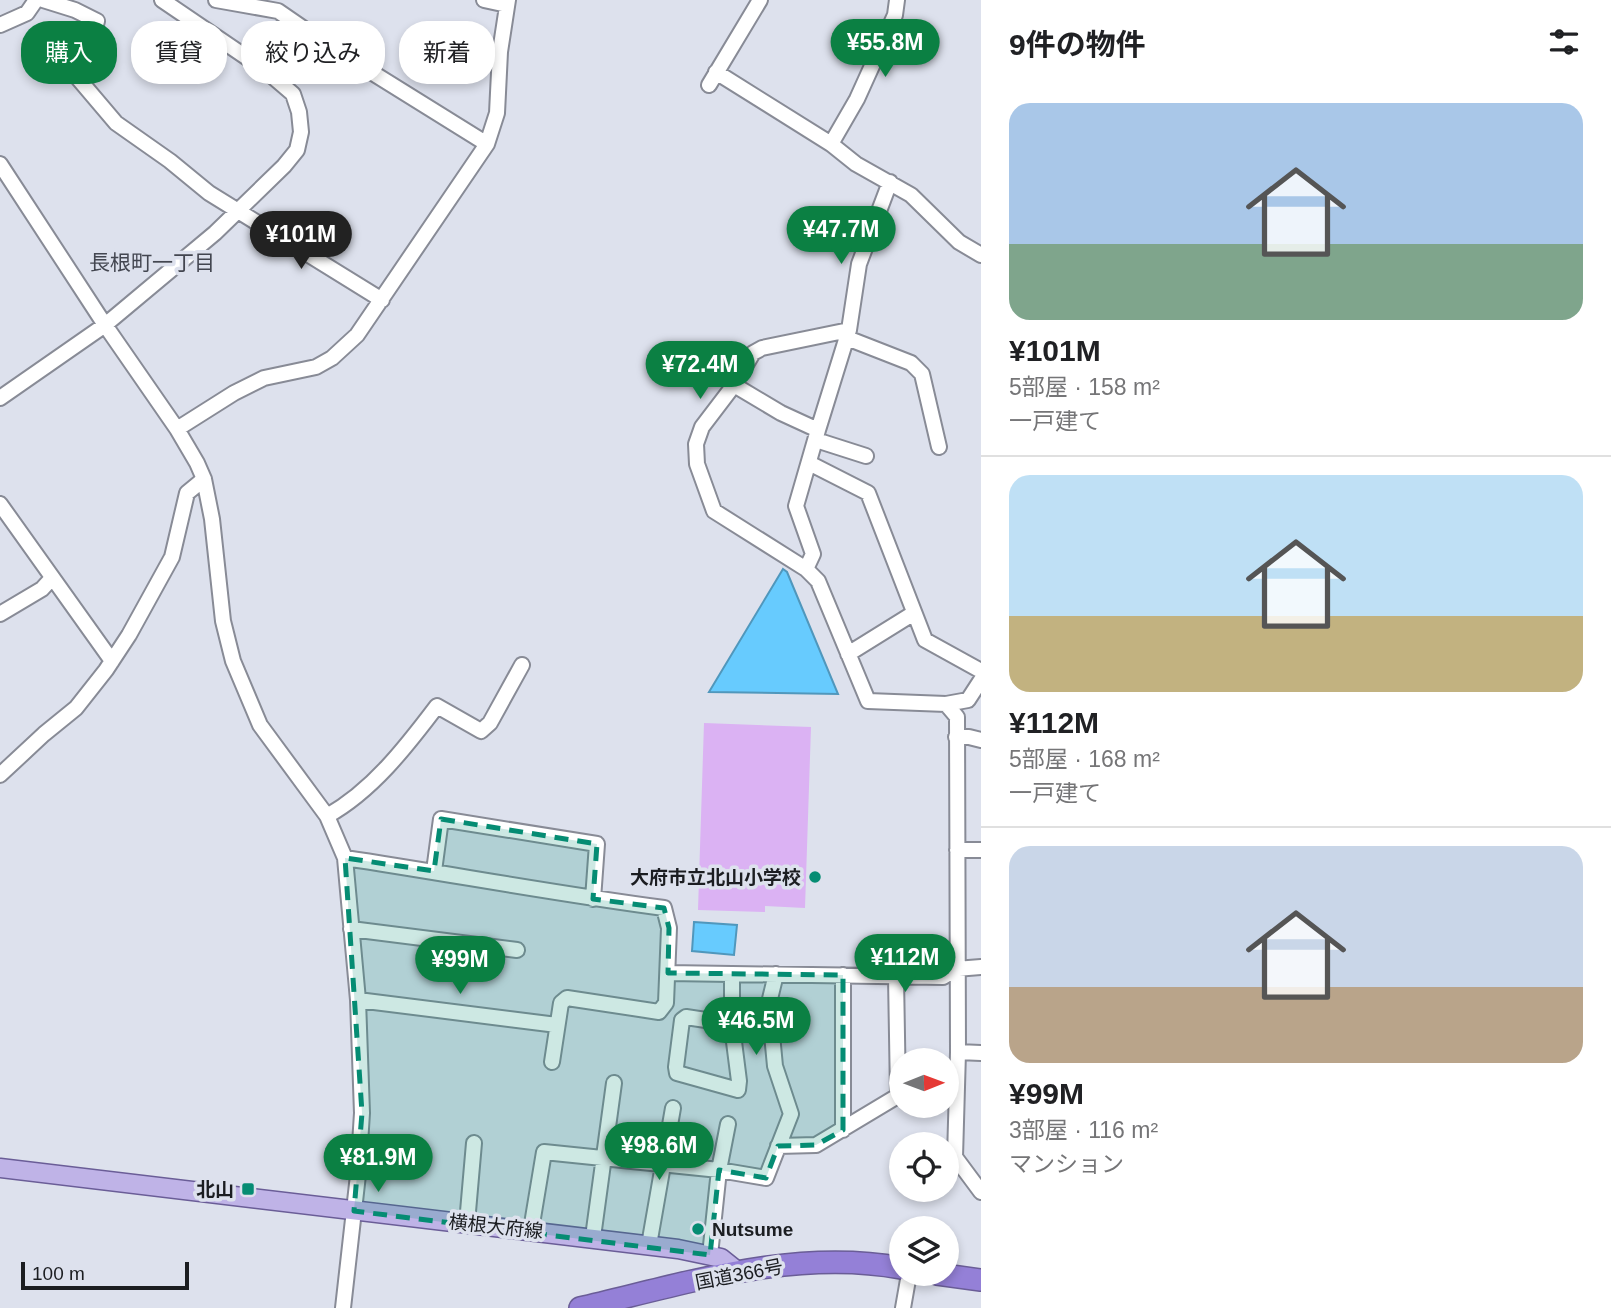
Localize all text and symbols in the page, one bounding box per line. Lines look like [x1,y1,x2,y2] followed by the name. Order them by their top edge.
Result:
[828,20,942,79] pin: ¥55.8M
[21,21,117,84] chip: 購入
[131,21,227,84] chip: 賃貸
[241,21,385,84] chip: 絞り込み
[399,21,495,84] chip: 新着
[1545,23,1583,61] icon: filters
[1009,28,1146,61] text: 9件の物件
[847,29,923,55] text: ¥55.8M
[1233,149,1359,275] icon: home
[784,206,898,266] pin: ¥47.7M
[252,212,350,271] pin: ¥101M
[803,216,879,242] text: ¥47.7M
[266,221,336,247] text: ¥101M
[89,251,215,274] district label: 長根町一丁目
[1009,334,1101,367] text: ¥101M
[643,342,757,401] pin: ¥72.4M
[662,351,738,377] text: ¥72.4M
[1009,374,1160,400] text: 5部屋 · 158 m²
[1009,408,1101,434] text: 一戸建て
[1233,521,1359,647] icon: home
[1009,706,1099,739] text: ¥112M
[1009,746,1160,772] text: 5部屋 · 168 m²
[1009,780,1101,806] text: 一戸建て
[630,867,801,888] place label: 大府市立北山小学校
[807,869,823,885] marker: 大府市立北山小学校
[1233,892,1359,1018] icon: home
[856,934,954,994] pin: ¥112M
[419,936,501,996] pin: ¥99M
[870,944,940,970] text: ¥112M
[431,946,489,972] text: ¥99M
[699,998,813,1057] pin: ¥46.5M
[718,1007,794,1033] text: ¥46.5M
[889,1048,959,1118] north arrow
[889,1048,959,1286] map controls
[1009,1077,1084,1110] text: ¥99M
[1009,1117,1158,1143] text: 3部屋 · 116 m²
[602,1122,716,1182] pin: ¥98.6M
[621,1132,697,1158] text: ¥98.6M
[889,1132,959,1202] button: locate
[321,1134,435,1194] pin: ¥81.9M
[340,1144,416,1170] text: ¥81.9M
[1009,1151,1124,1177] text: マンション
[196,1179,234,1200] place label: 北山
[240,1181,256,1197] marker: 北山
[448,1211,544,1242] street label: 横根大府線
[889,1216,959,1286] button: layers
[712,1219,793,1240] place label: Nutsume
[690,1221,706,1237] marker: Nutsume
[694,1256,785,1293] street label: 国道366号
[21,1259,189,1291] scale bar
[32,1263,85,1284] text: 100 m

